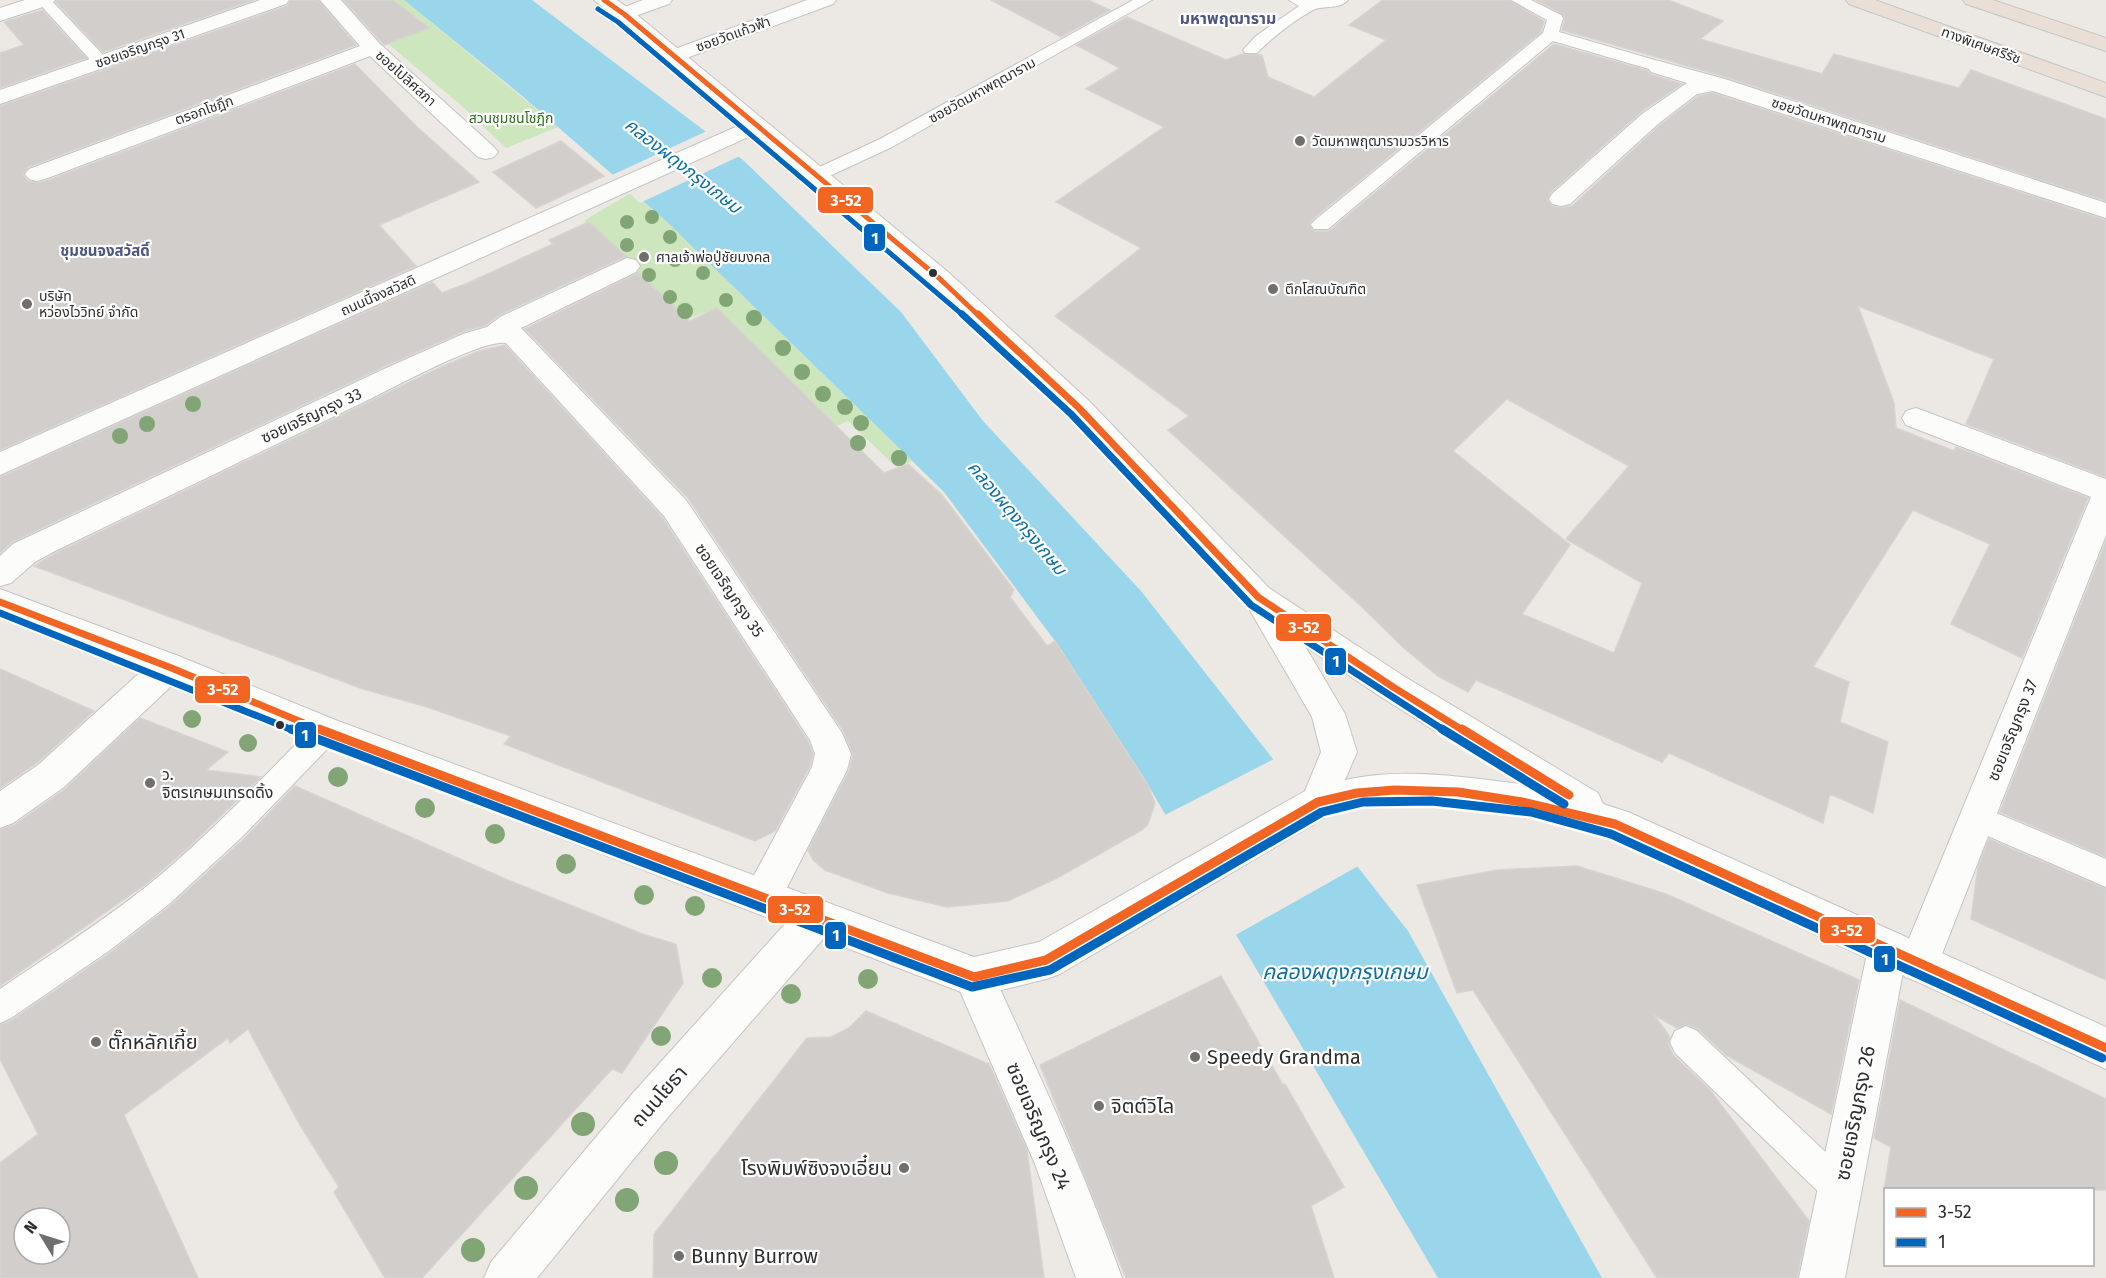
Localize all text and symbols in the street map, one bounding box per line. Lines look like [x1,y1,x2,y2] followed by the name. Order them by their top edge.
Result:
[1180,9,1276,28] district label: มหาพฤฒาราม
[694,13,773,56] street label: ซอยวัดแก้วฟ้า
[1939,23,2023,68] street label: ทางพิเศษศรีรัช
[93,25,187,72] street label: ซอยเจริญกรุง 31
[372,47,439,110] street label: ซอยโปลิศสภา
[926,54,1039,127] street label: ซอยวัดมหาพฤฒาราม
[173,92,236,129] street label: ตรอกโชฎึก
[1769,94,1888,147] street label: ซอยวัดมหาพฤฒาราม
[469,110,553,127] park label: สวนชุมชนโชฎึก
[620,114,747,219] water label: คลองผดุงกรุงเกษม
[1312,133,1449,150] place label: วัดมหาพฤฒารามวรวิหาร
[1293,134,1307,148] marker: วัดมหาพฤฒารามวรวิหาร
[817,186,874,214] line badge: 3-52
[829,191,862,210] text: 3-52
[863,223,886,252] line badge: 1
[871,229,879,248] text: 1
[60,241,151,260] district label: ชุมชนจงสวัสดิ์
[656,249,770,266] place label: ศาลเจ้าพ่อปู่ชัยมงคล
[637,250,651,264] marker: ศาลเจ้าพ่อปู่ชัยมงคล
[927,267,939,279] unlabelled marker
[337,269,419,320] street label: ถนนนี้จงสวัสดิ
[1285,281,1366,298] place label: ตึกโสณบัณฑิต
[1266,282,1280,296] marker: ตึกโสณบัณฑิต
[39,288,138,321] place label: บริษัท หว่องไววิทย์ จำกัด
[20,297,34,311] marker: บริษัท หว่องไววิทย์ จำกัด
[258,384,365,447] street label: ซอยเจริญกรุง 33
[963,457,1072,581] water label: คลองผดุงกรุงเกษม
[691,540,768,641] street label: ซอยเจริญกรุง 35
[1275,613,1332,642] line badge: 3-52
[1287,618,1320,637] text: 3-52
[1324,647,1347,676] line badge: 1
[1332,652,1340,671] text: 1
[194,675,251,704] line badge: 3-52
[1983,677,2041,784] street label: ซอยเจริญกรุง 37
[206,680,239,699] text: 3-52
[274,719,286,731] unlabelled marker
[294,721,317,749] line badge: 1
[301,726,309,745] text: 1
[162,765,273,802] place label: ว. จิตรเกษมเทรดดิ้ง
[143,776,157,790] marker: ว. จิตรเกษมเทรดดิ้ง
[767,895,824,924] line badge: 3-52
[778,900,811,919] text: 3-52
[1819,916,1876,944] line badge: 3-52
[824,921,847,950] line badge: 1
[1830,921,1863,940] text: 3-52
[832,926,840,945] text: 1
[1873,945,1896,973] line badge: 1
[1881,950,1889,969] text: 1
[1262,959,1430,985] water label: คลองผดุงกรุงเกษม
[108,1028,198,1054] place label: ตั๊กหลักเกี้ย
[89,1035,103,1049] marker: ตั๊กหลักเกี้ย
[1830,1044,1880,1182] street label: ซอยเจริญกรุง 26
[1207,1045,1361,1069] place label: Speedy Grandma
[1188,1050,1202,1064] marker: Speedy Grandma
[1001,1059,1077,1194] street label: ซอยเจริญกรุง 24
[626,1061,692,1131] street label: ถนนโยธา
[1111,1094,1174,1118] place label: จิตต์วิไล
[1092,1099,1106,1113] marker: จิตต์วิไล
[741,1154,892,1180] place label: โรงพิมพ์ซิงจงเอี๋ยน
[897,1161,911,1175] marker: โรงพิมพ์ซิงจงเอี๋ยน
[1884,1188,2094,1266] legend
[1938,1201,1972,1223] text: 3-52
[12,1206,72,1266] north arrow
[20,1217,41,1237] text: N
[1938,1231,1946,1253] text: 1
[691,1244,818,1268] place label: Bunny Burrow
[672,1249,686,1263] marker: Bunny Burrow

